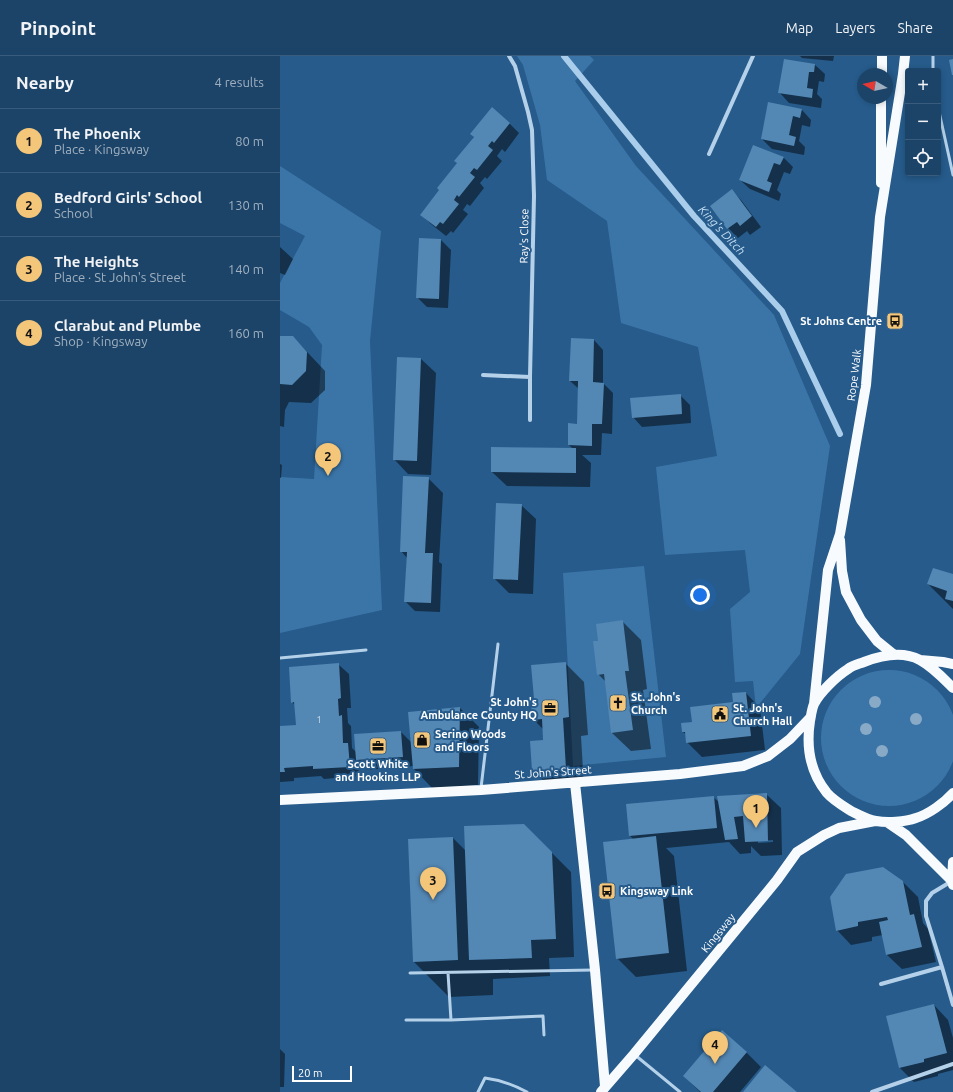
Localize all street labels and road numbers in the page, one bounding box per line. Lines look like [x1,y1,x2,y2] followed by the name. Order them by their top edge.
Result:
[518,209,530,263] street label: Ray's Close
[845,348,863,402] street label: Rope Walk
[514,763,593,781] street label: St John's Street
[699,911,738,955] street label: Kingsway

